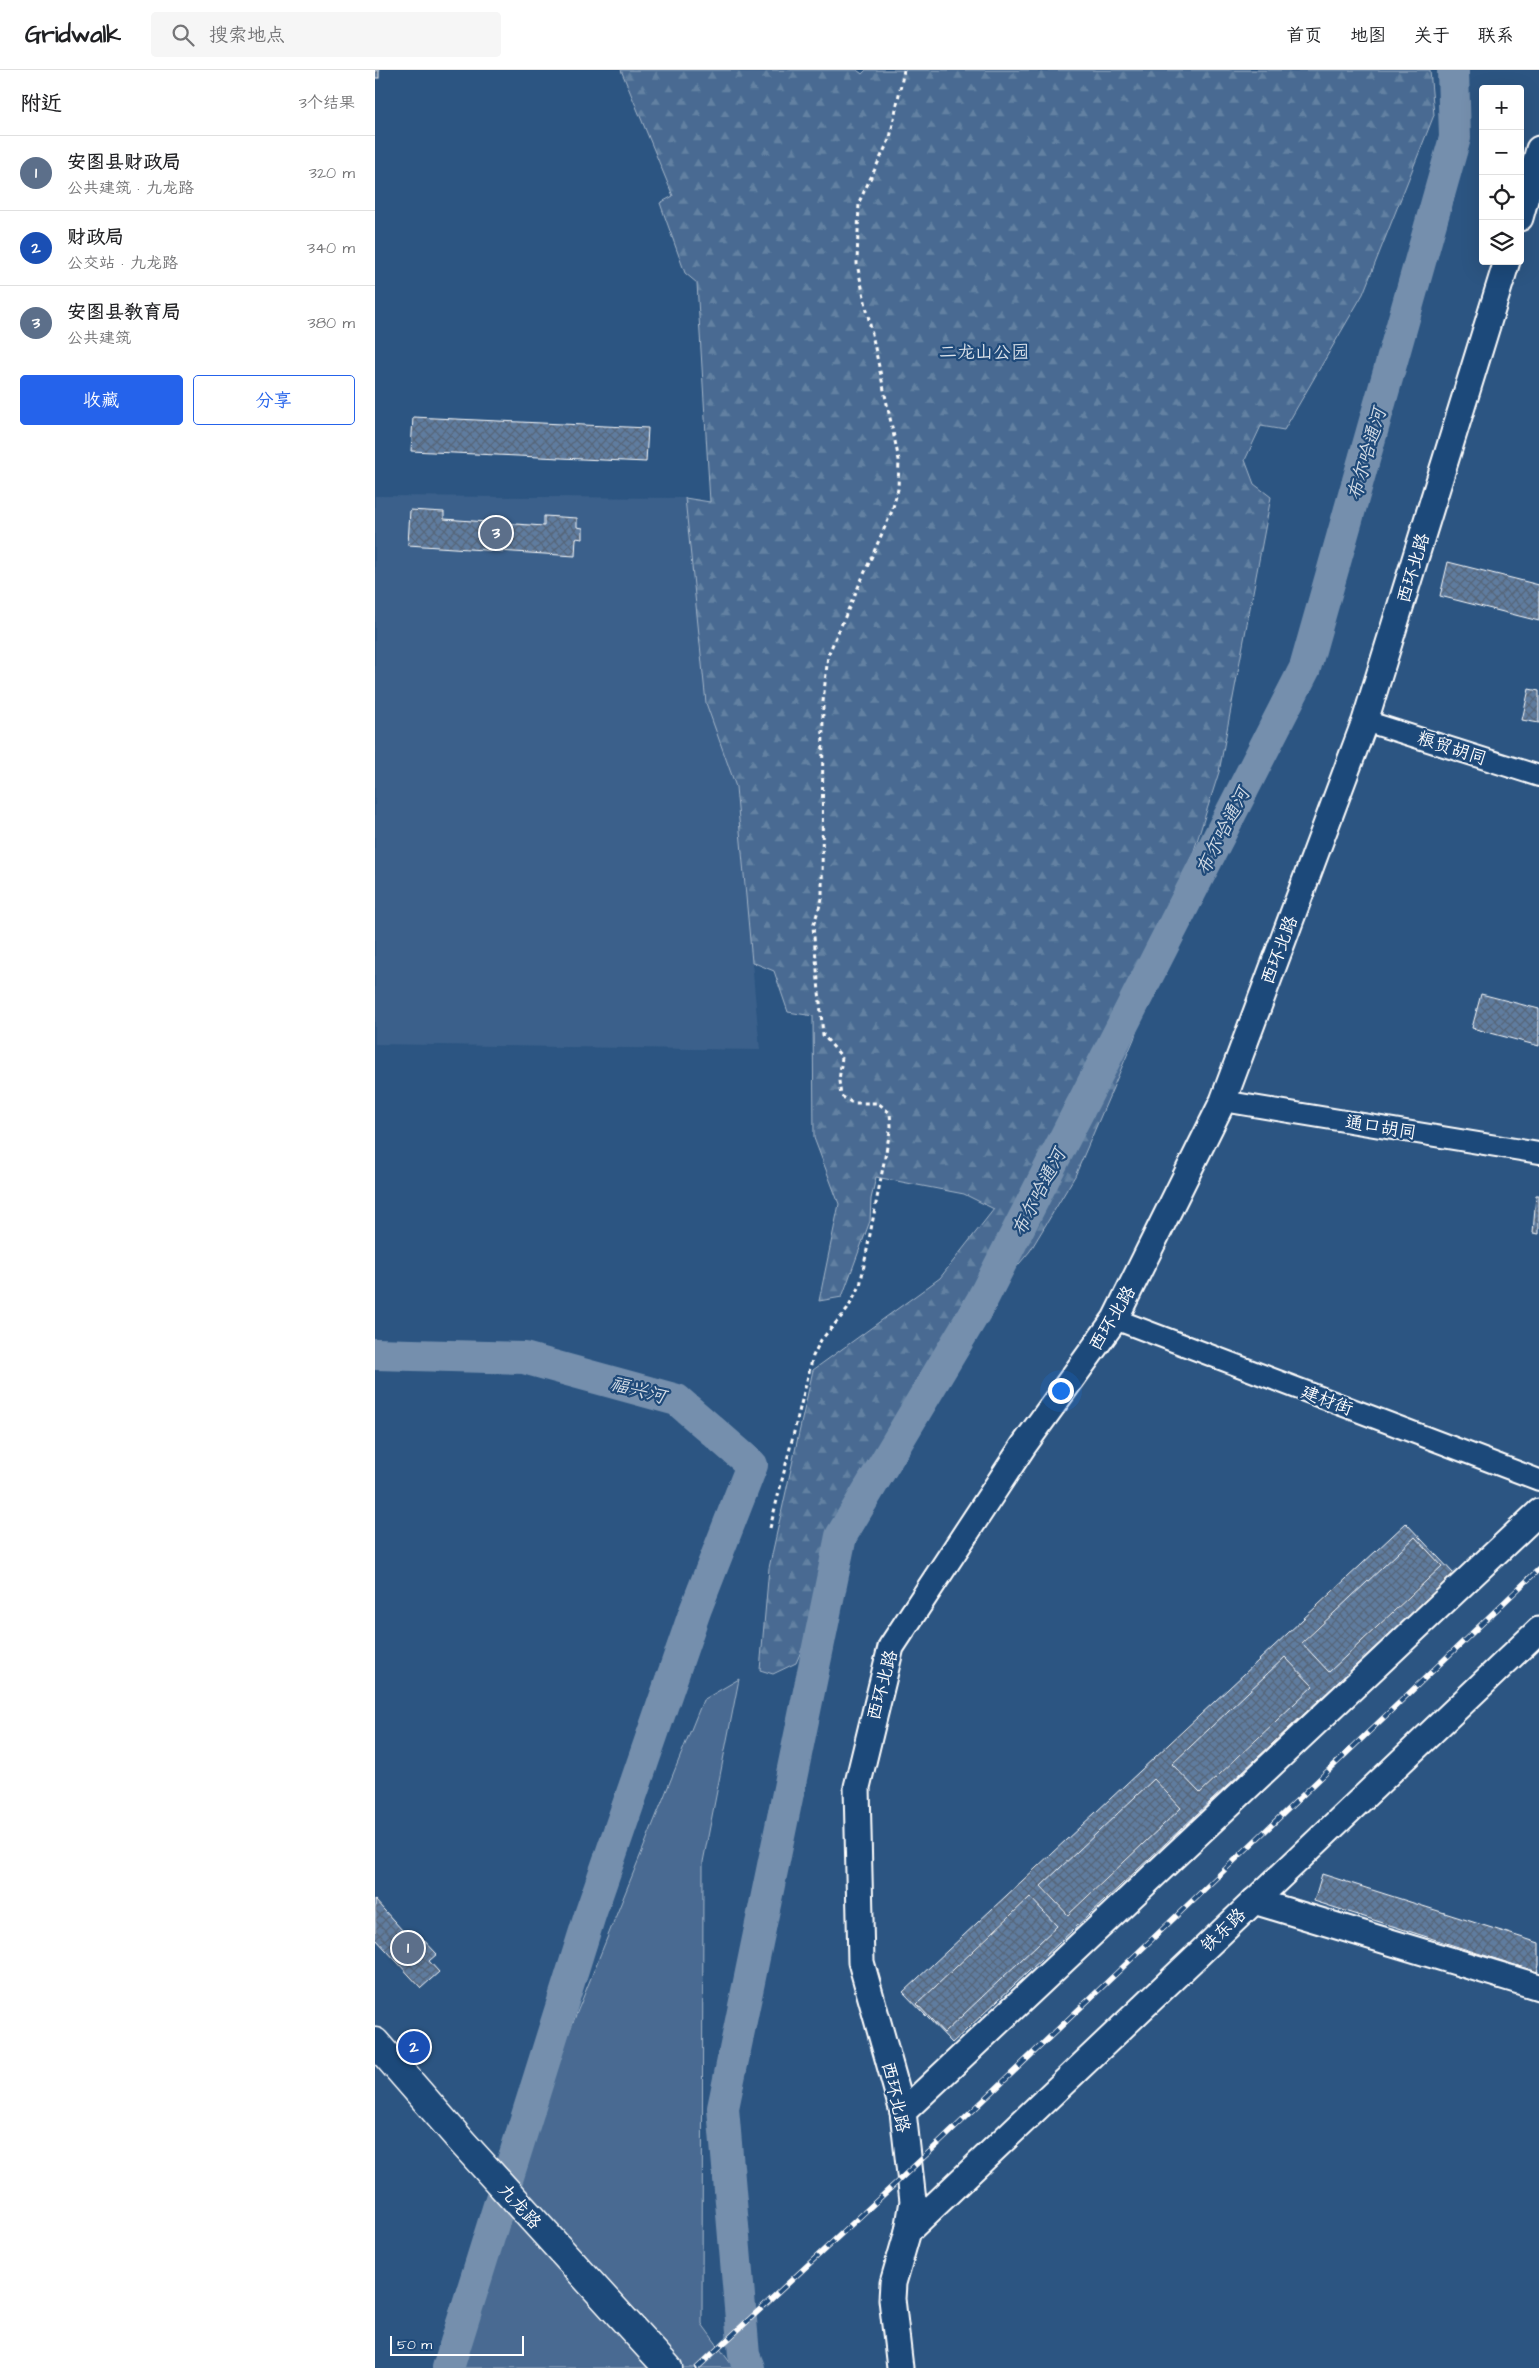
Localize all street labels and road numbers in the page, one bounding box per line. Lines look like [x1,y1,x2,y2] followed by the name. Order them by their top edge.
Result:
[1391,530,1436,606] street label: 西环北路
[1414,725,1490,771] street label: 粮贸胡同
[1255,912,1304,988] street label: 西环北路
[1343,1110,1418,1145] street label: 通口胡同
[1083,1281,1142,1356] street label: 西环北路
[1297,1379,1357,1422] street label: 建材街
[861,1647,904,1723] street label: 西环北路
[1195,1903,1251,1958] street label: 铁东路
[875,2059,916,2135] street label: 西环北路
[492,2178,547,2235] street label: 九龙路

